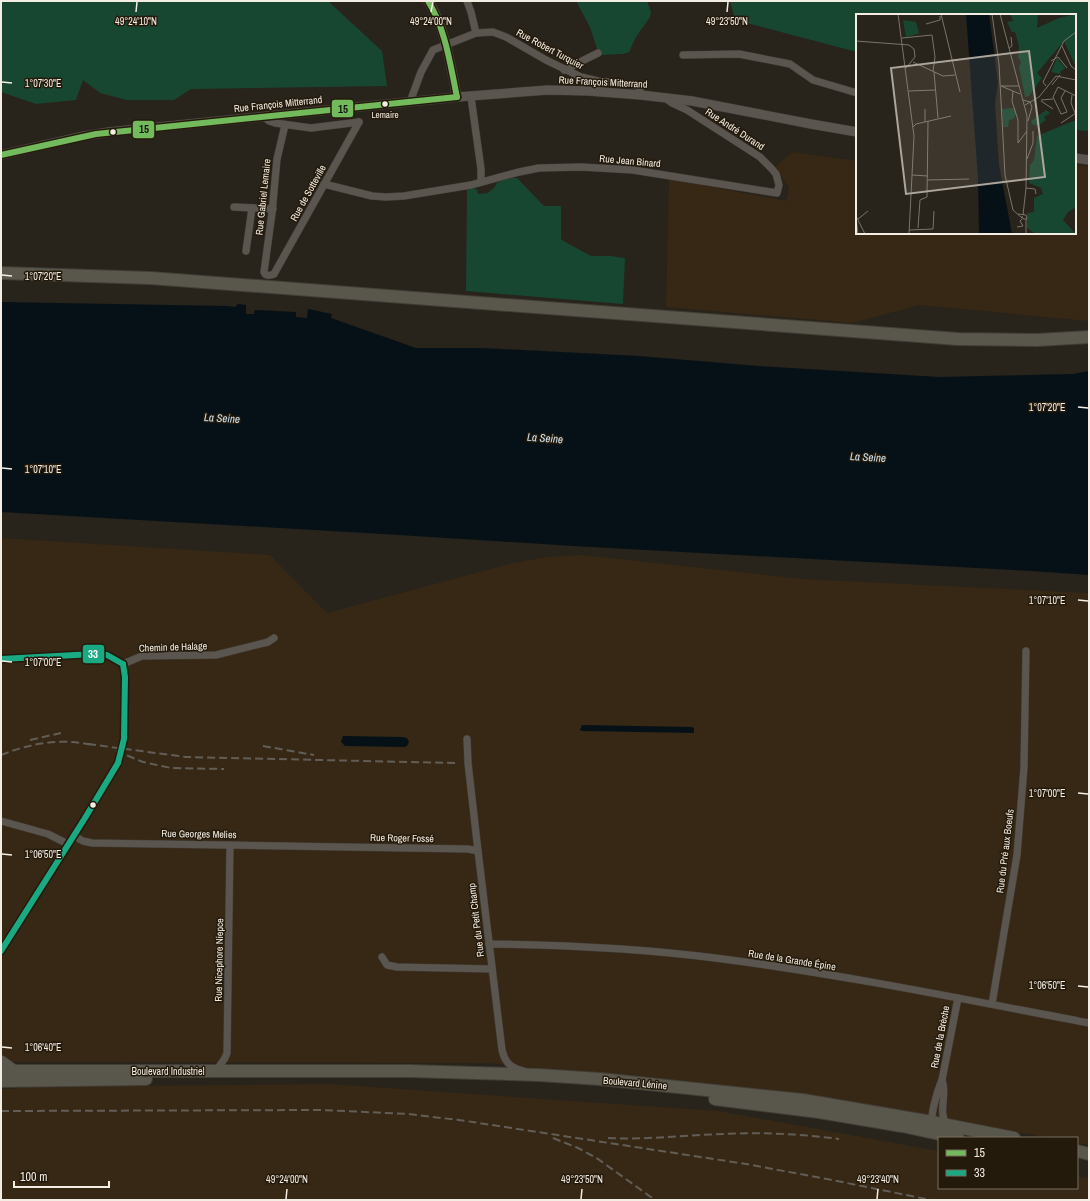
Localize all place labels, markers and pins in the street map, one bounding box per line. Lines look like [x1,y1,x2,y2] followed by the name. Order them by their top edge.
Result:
[380,99,390,109] marker: Lemaire
[371,109,399,121] place label: Lemaire
[108,127,118,137] unlabelled marker
[88,800,98,810] unlabelled marker

